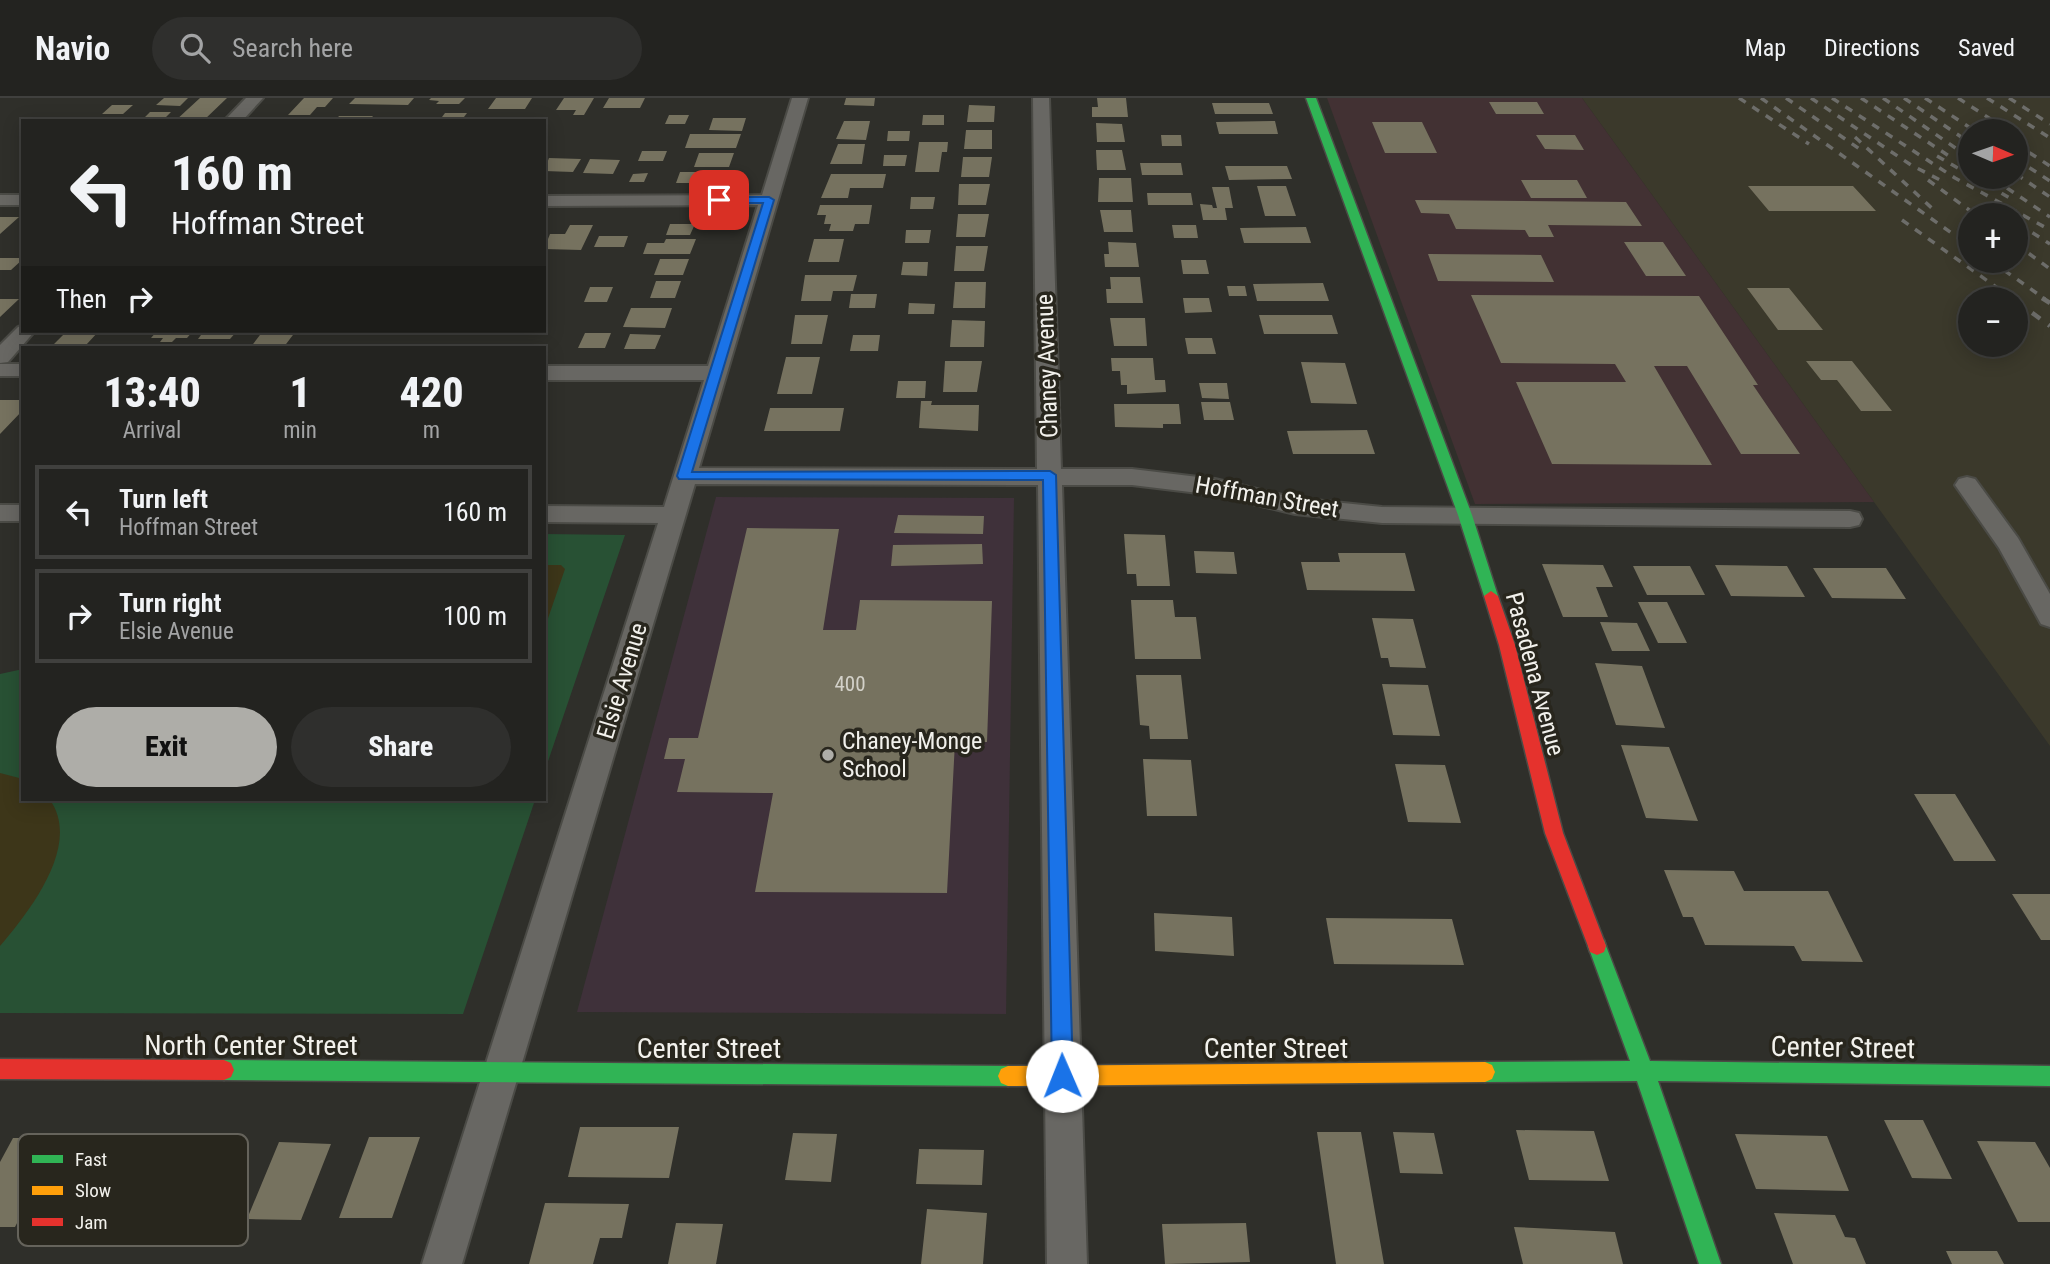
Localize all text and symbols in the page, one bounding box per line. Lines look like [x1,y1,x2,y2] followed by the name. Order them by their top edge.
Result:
[152,17,642,80] search box
[35,29,110,68] text: Navio
[176,29,214,67] icon: search
[232,33,353,63] text: Search here
[1745,34,1786,62] text: Map
[1824,34,1920,62] text: Directions
[1958,34,2015,62] text: Saved
[1958,119,2028,189] north arrow
[1958,119,2028,357] map controls
[171,145,293,202] text: 160 m
[56,147,147,238] icon: left
[689,170,749,230] pin
[700,181,738,219] icon: arrive
[1958,203,2028,273] button: +
[171,204,364,242] text: Hoffman Street
[121,280,159,318] icon: right
[56,284,107,314] text: Then
[1958,287,2028,357] button: −
[1030,294,1064,438] street label: Chaney Avenue
[103,368,201,417] text: 13:40
[289,368,311,417] text: 1
[399,368,464,417] text: 420
[123,417,181,444] text: Arrival
[283,417,317,444] text: min
[423,417,440,444] text: m
[1193,471,1341,523] street label: Hoffman Street
[119,484,208,514] text: Turn left
[60,493,98,531] icon: left
[443,497,507,527] text: 160 m
[119,514,258,541] text: Hoffman Street
[119,588,221,618] text: Turn right
[1500,589,1570,759] street label: Pasadena Avenue
[60,597,98,635] icon: right
[443,601,507,631] text: 100 m
[119,618,234,645] text: Elsie Avenue
[591,620,653,742] street label: Elsie Avenue
[834,672,866,696] house number: 400
[56,707,277,787] button: Exit
[291,707,511,787] button: Share
[842,727,982,783] place label: Chaney-Monge School
[820,747,836,763] marker: Chaney-Monge School
[144,1029,358,1062] street label: North Center Street
[1770,1030,1916,1065] street label: Center Street
[637,1032,781,1065] street label: Center Street
[1204,1032,1348,1065] street label: Center Street
[1025,1039,1099,1113] position arrow
[18,1134,248,1246] legend
[75,1148,107,1171] text: Fast
[75,1179,111,1202] text: Slow
[75,1211,108,1234] text: Jam

